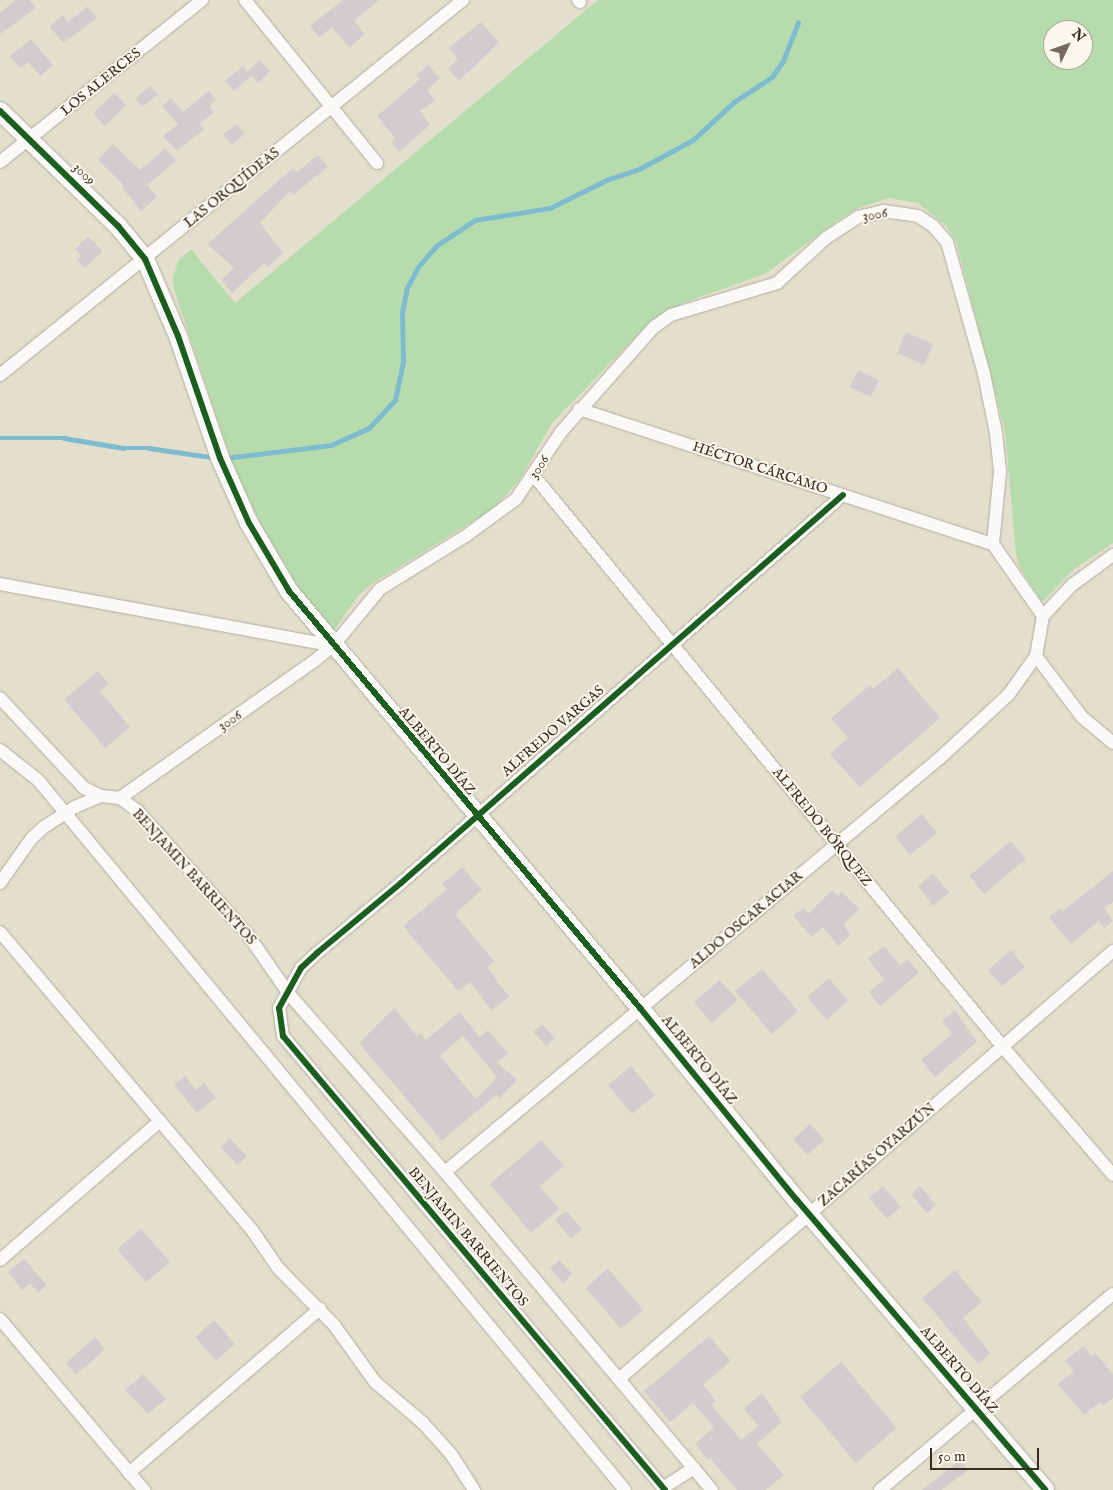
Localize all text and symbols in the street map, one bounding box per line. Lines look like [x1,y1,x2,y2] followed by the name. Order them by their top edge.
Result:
[1043,20,1093,70] north arrow
[1068,25,1089,46] text: N
[58,45,144,119] street label: LOS ALERCES
[181,144,283,232] street label: LAS ORQUÍDEAS
[69,159,99,189] street label: 3009
[861,205,889,225] street label: 3006
[690,438,830,498] street label: HÉCTOR CÁRCAMO
[525,452,553,482] street label: 3006
[498,682,608,780] street label: ALFREDO VARGAS
[395,703,479,799] street label: ALBERTO DÍAZ
[215,707,245,735] street label: 3006
[769,764,875,890] street label: ALFREDO BÓRQUEZ
[129,806,259,948] street label: BENJAMIN BARRIENTOS
[686,868,806,972] street label: ALDO OSCAR ACIAR
[658,1012,740,1108] street label: ALBERTO DÍAZ
[815,1100,939,1210] street label: ZACARÍAS OYARZÚN
[405,1164,531,1310] street label: BENJAMIN BARRIENTOS
[917,1323,1001,1417] street label: ALBERTO DÍAZ
[933,1438,1042,1470] scale bar
[938,1447,966,1466] text: 50 m

